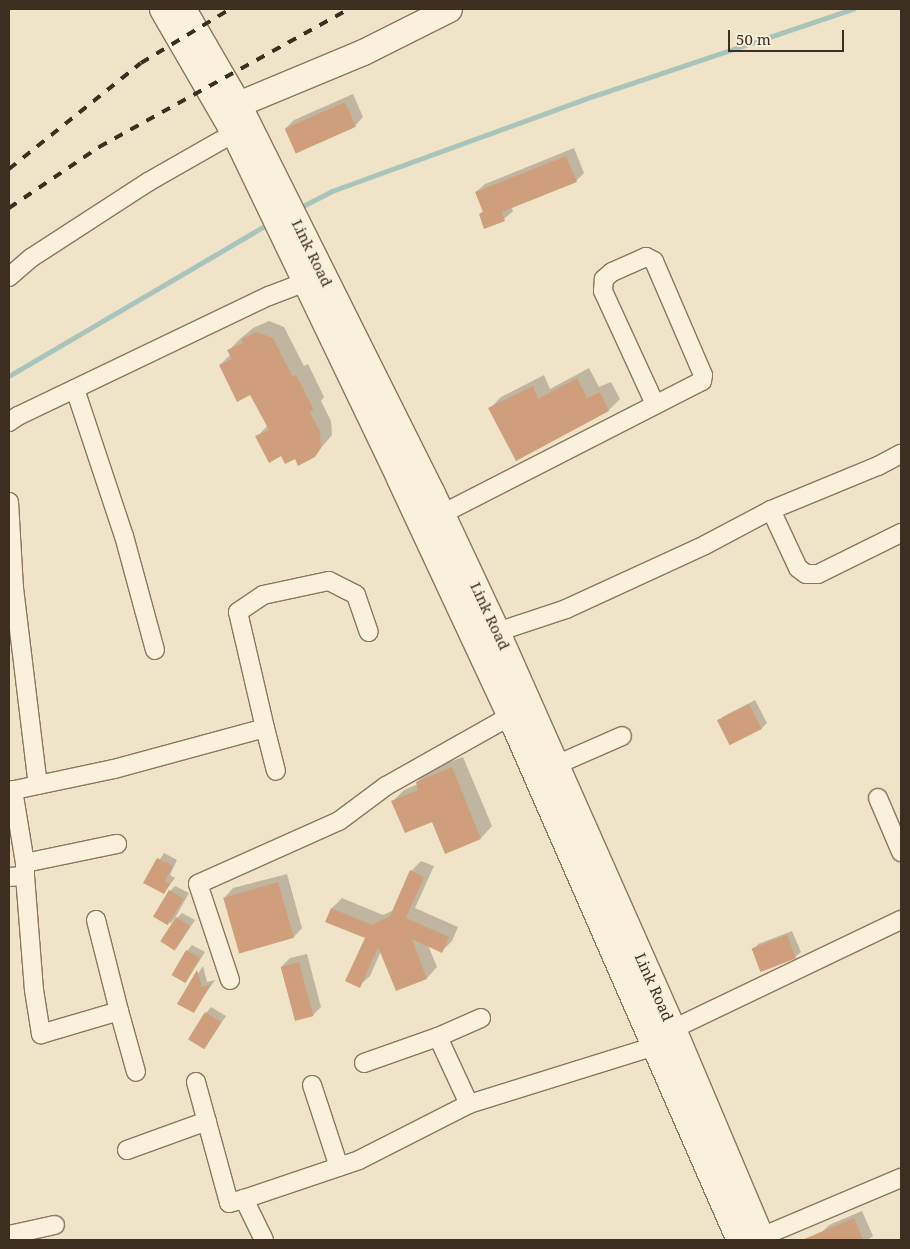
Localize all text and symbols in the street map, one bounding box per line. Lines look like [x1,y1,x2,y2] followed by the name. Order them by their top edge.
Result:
[730,20,846,52] scale bar
[736,29,771,49] text: 50 m
[288,216,336,290] street label: Link Road
[466,579,514,653] street label: Link Road
[631,950,677,1024] street label: Link Road

